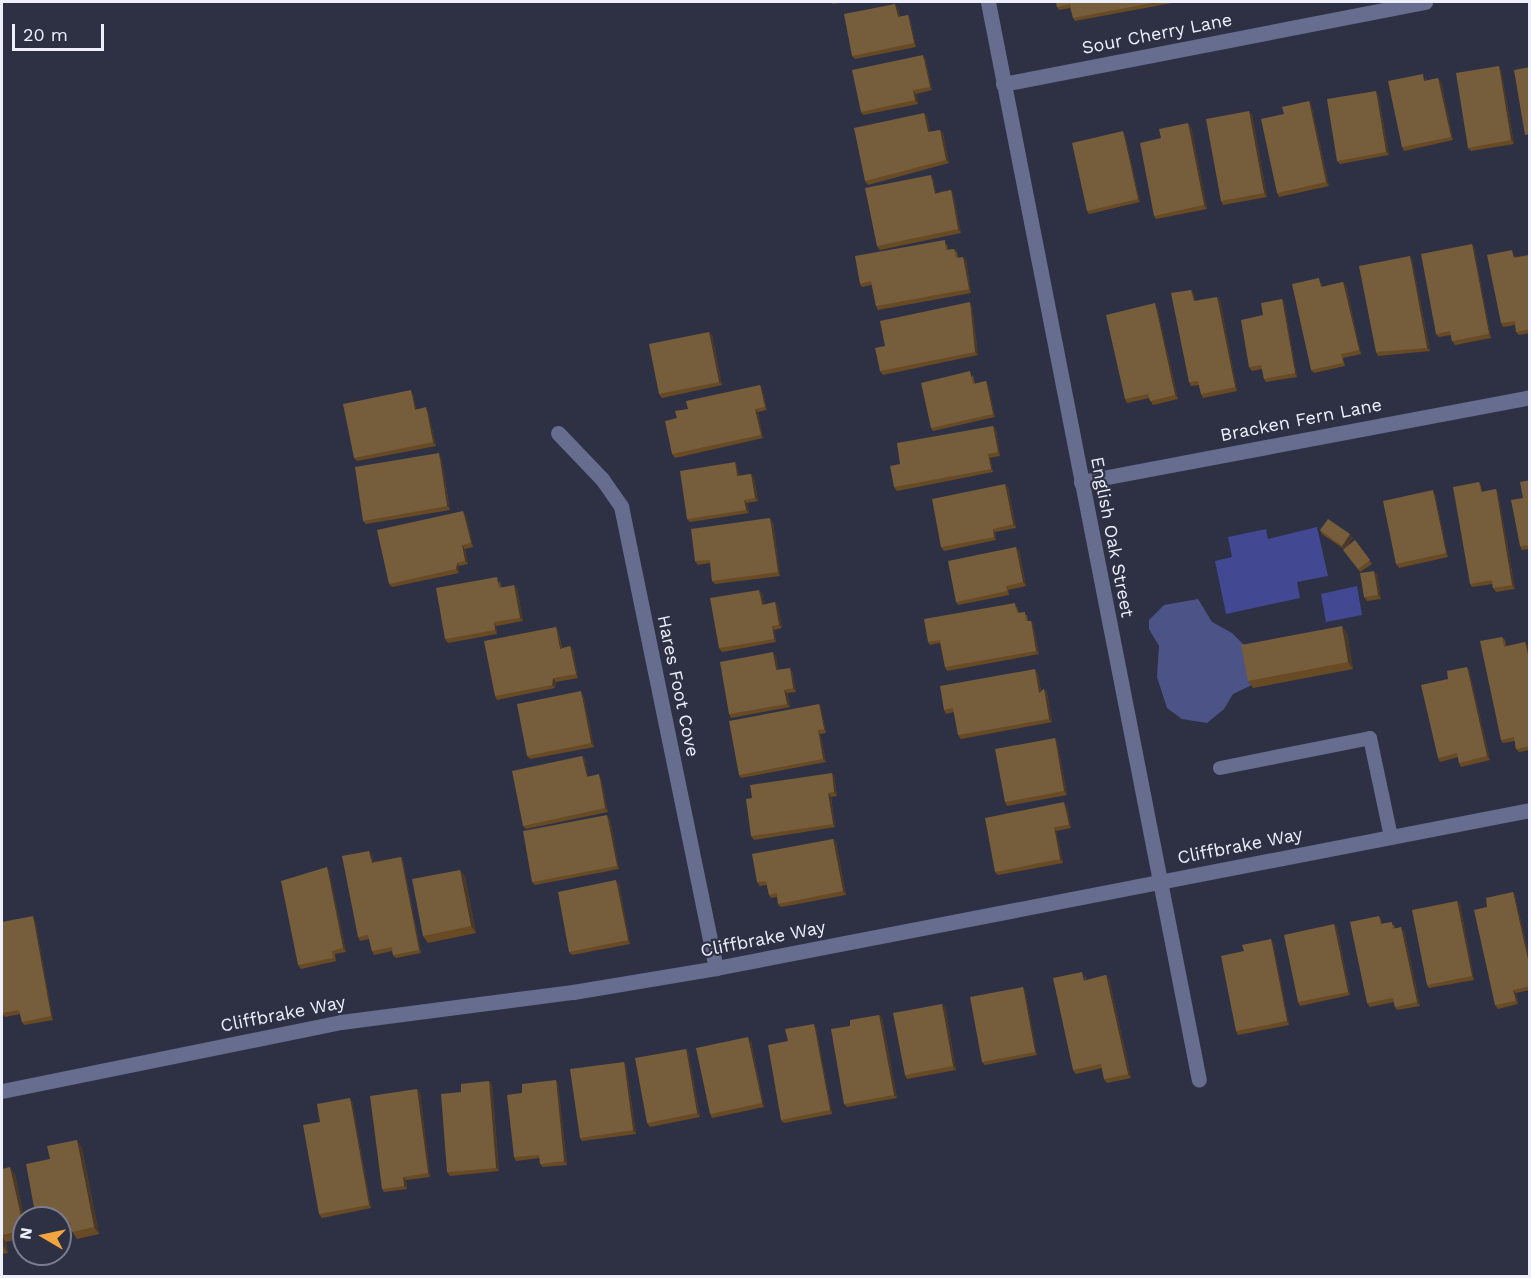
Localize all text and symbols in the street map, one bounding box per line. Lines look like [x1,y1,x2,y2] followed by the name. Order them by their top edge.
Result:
[1080,9,1234,59] street label: Sour Cherry Lane
[15,12,106,50] scale bar
[23,24,68,45] text: 20 m
[1218,394,1384,446] street label: Bracken Fern Lane
[1086,455,1138,619] street label: English Oak Street
[652,613,704,759] street label: Hares Foot Cove
[1175,823,1305,869] street label: Cliffbrake Way
[698,916,828,962] street label: Cliffbrake Way
[218,991,348,1037] street label: Cliffbrake Way
[12,1206,72,1266] north arrow
[15,1226,36,1241] text: N

